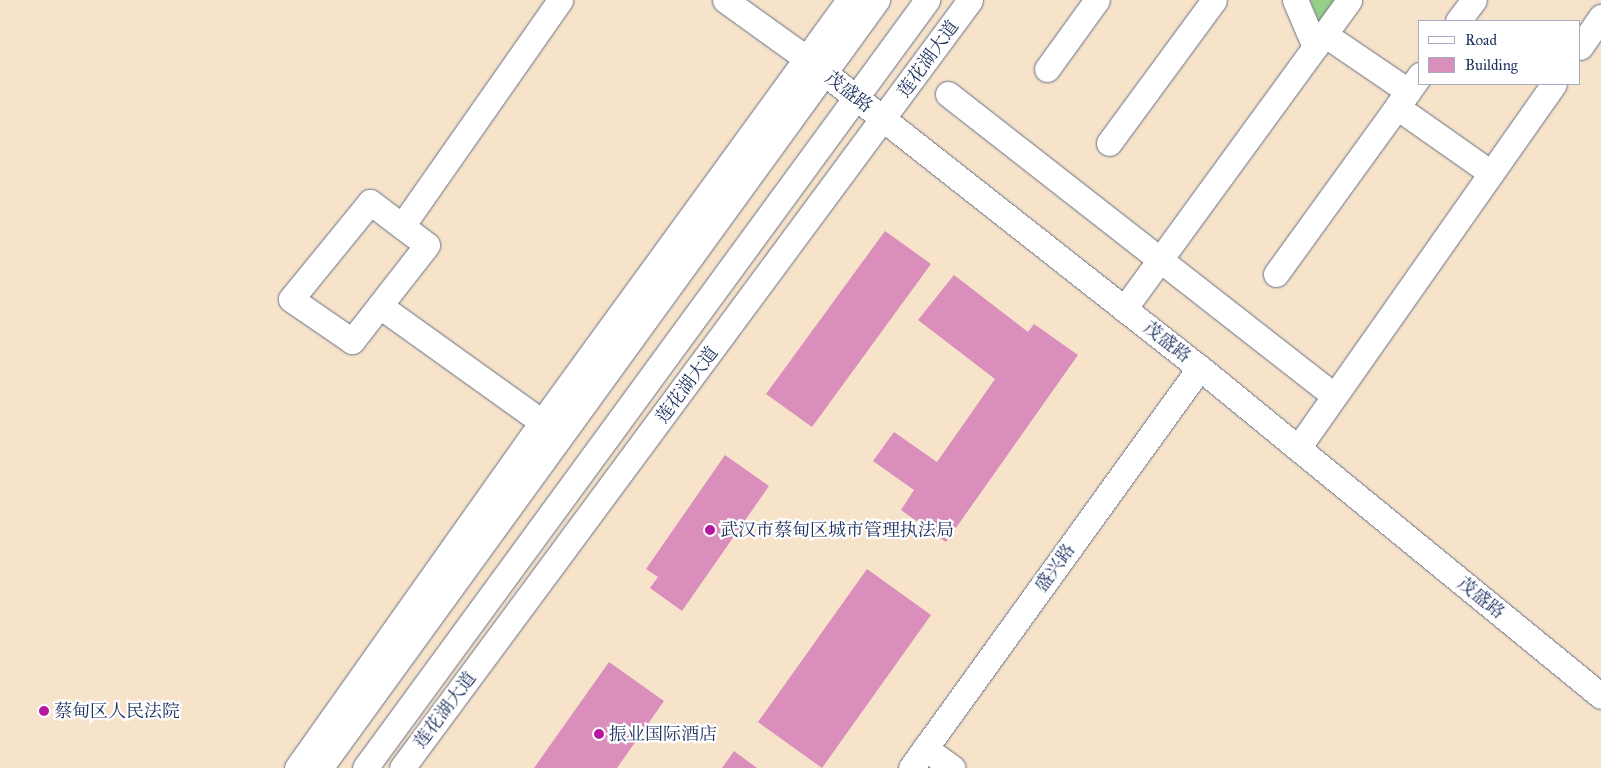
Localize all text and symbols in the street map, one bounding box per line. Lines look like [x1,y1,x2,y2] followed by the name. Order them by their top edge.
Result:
[893,16,963,102] street label: 莲花湖大道
[1418,20,1581,85] legend
[1465,31,1497,49] text: Road
[1465,56,1518,74] text: Building
[821,67,877,117] street label: 茂盛路
[1139,317,1195,367] street label: 茂盛路
[651,343,723,427] street label: 莲花湖大道
[720,519,954,541] place label: 武汉市蔡甸区城市管理执法局
[704,524,716,536] marker: 武汉市蔡甸区城市管理执法局
[1030,540,1080,596] street label: 盛兴路
[1453,573,1509,623] street label: 茂盛路
[409,668,481,752] street label: 莲花湖大道
[54,700,180,722] place label: 蔡甸区人民法院
[38,705,50,717] marker: 蔡甸区人民法院
[609,723,717,745] place label: 振业国际酒店
[593,728,605,740] marker: 振业国际酒店

